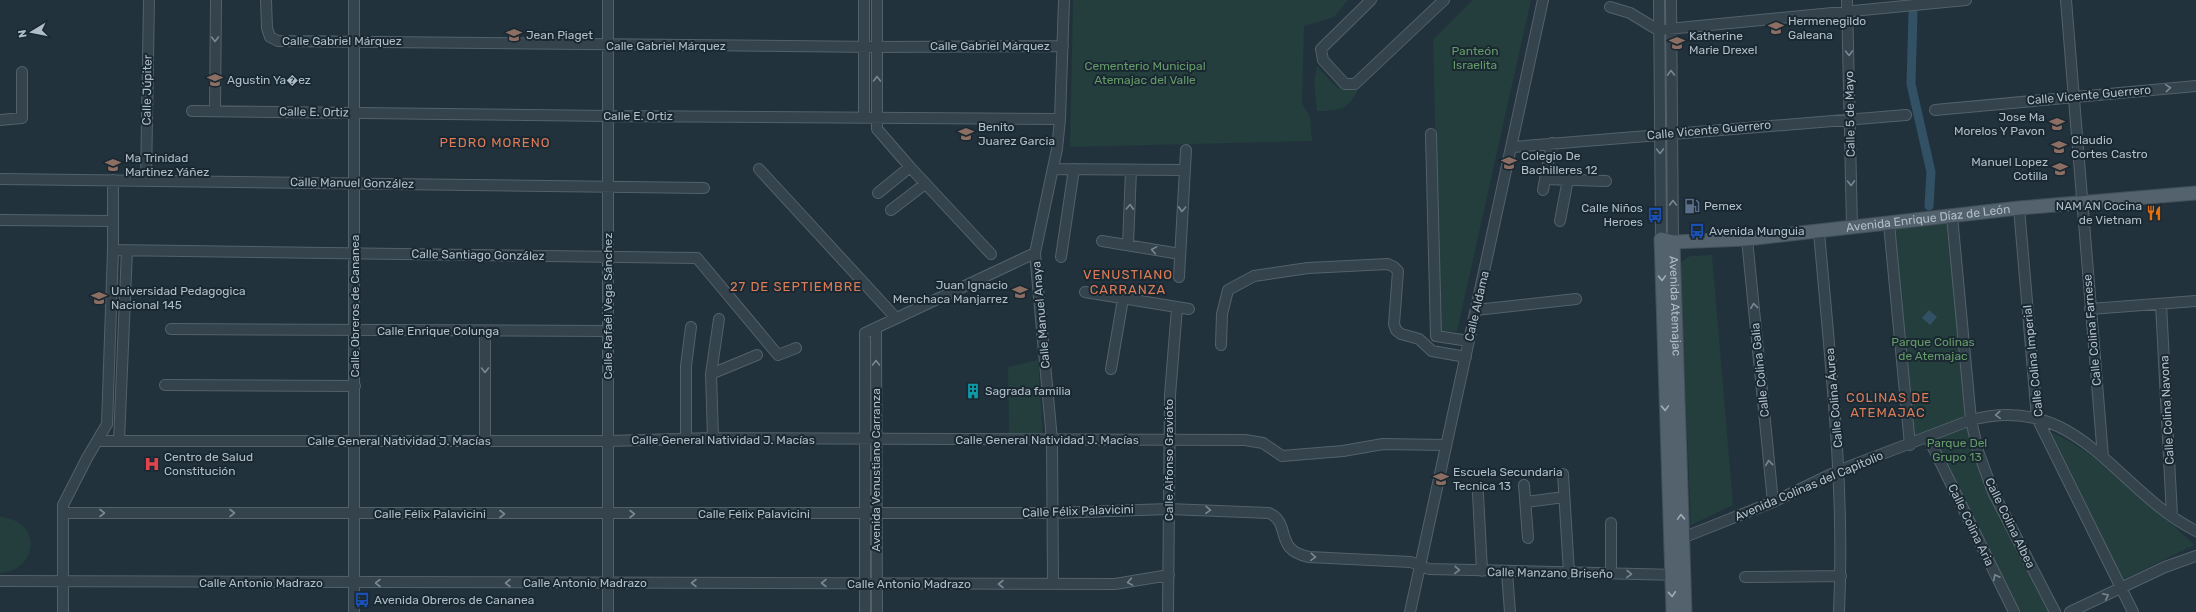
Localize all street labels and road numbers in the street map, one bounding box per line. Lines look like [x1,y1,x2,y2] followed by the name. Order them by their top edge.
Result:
[282,34,402,48] street label: Calle Gabriel Márquez
[606,39,726,53] street label: Calle Gabriel Márquez
[930,39,1050,53] street label: Calle Gabriel Márquez
[139,54,155,126] street label: Calle Júpiter
[1842,71,1858,157] street label: Calle 5 de Mayo
[2026,83,2152,107] street label: Calle Vicente Guerrero
[279,104,349,120] street label: Calle E. Ortiz
[603,109,673,123] street label: Calle E. Ortiz
[1646,118,1772,142] street label: Calle Vicente Guerrero
[290,175,414,191] street label: Calle Manuel González
[1845,202,2011,235] street label: Avenida Enrique Díaz de León
[601,233,615,379] street label: Calle Rafaél Vega Sánchez
[348,235,362,377] street label: Calle Obreros de Cananea
[411,247,545,263] street label: Calle Santiago González
[1666,256,1684,357] street label: Avenida Atemajac
[1029,261,1053,369] street label: Calle Manuel Anaya
[1462,269,1492,343] street label: Calle Aldama
[2080,273,2104,387] street label: Calle Colina Farnese
[2020,304,2046,418] street label: Calle Colina Imperial
[1748,322,1772,418] street label: Calle Colina Galia
[377,324,499,338] street label: Calle Enrique Colunga
[1823,347,1845,449] street label: Calle Colina Áurea
[2157,355,2177,465] street label: Calle Colina Navona
[869,388,883,552] street label: Avenida Venustiano Carranza
[1162,399,1176,521] street label: Calle Alfonso Gravioto
[631,433,815,447] street label: Calle General Natividad J. Macías
[955,433,1139,447] street label: Calle General Natividad J. Macías
[307,434,491,448] street label: Calle General Natividad J. Macías
[1733,448,1885,524] street label: Avenida Colinas del Capitolio
[1982,476,2038,570] street label: Calle Colina Albea
[1945,482,1997,568] street label: Calle Colina Aria
[1022,502,1134,520] street label: Calle Félix Palavicini
[374,507,486,521] street label: Calle Félix Palavicini
[698,507,810,521] street label: Calle Félix Palavicini
[1487,565,1613,581] street label: Calle Manzano Briseño
[199,576,323,590] street label: Calle Antonio Madrazo
[523,576,647,590] street label: Calle Antonio Madrazo
[847,577,971,591] street label: Calle Antonio Madrazo

